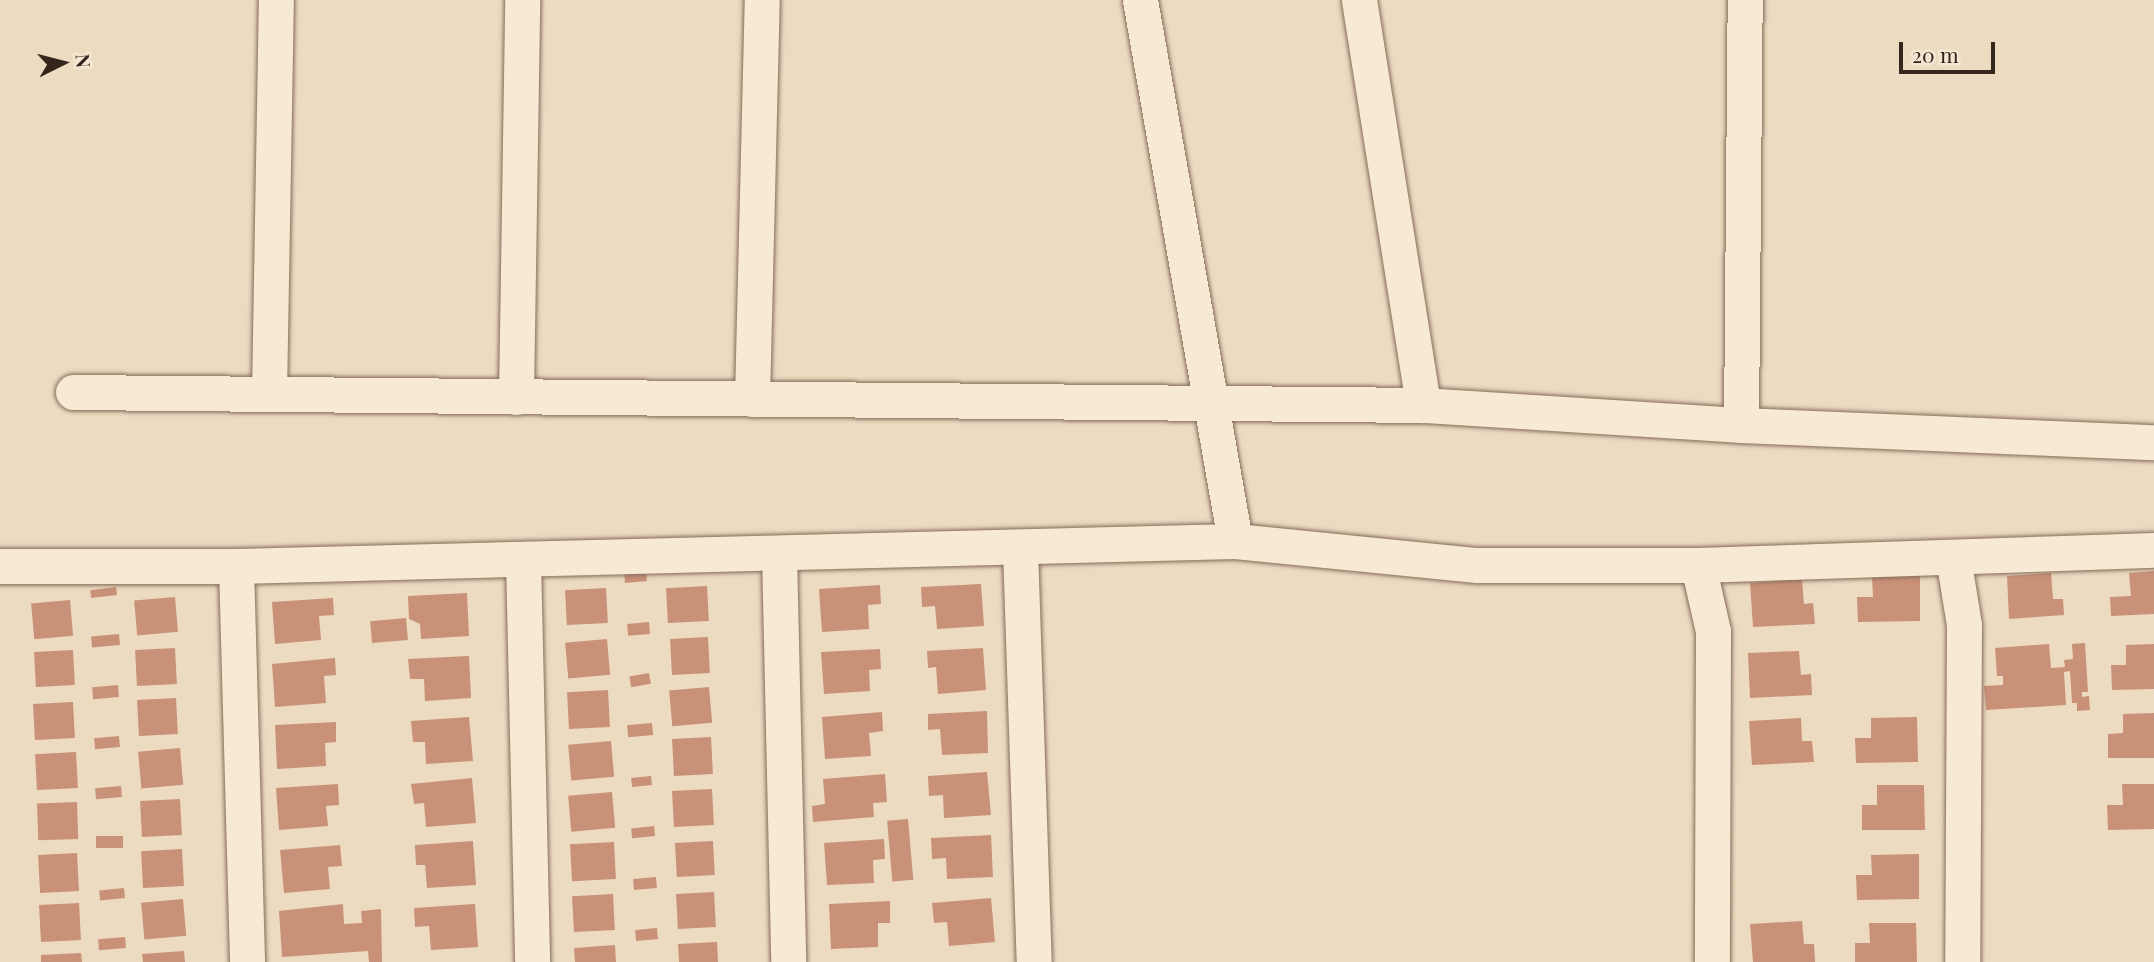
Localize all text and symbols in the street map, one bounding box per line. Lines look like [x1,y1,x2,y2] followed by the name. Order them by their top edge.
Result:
[28,28,98,98] north arrow
[1902,28,1998,72] scale bar
[1912,40,1959,68] text: 20 m
[70,53,98,69] text: N

